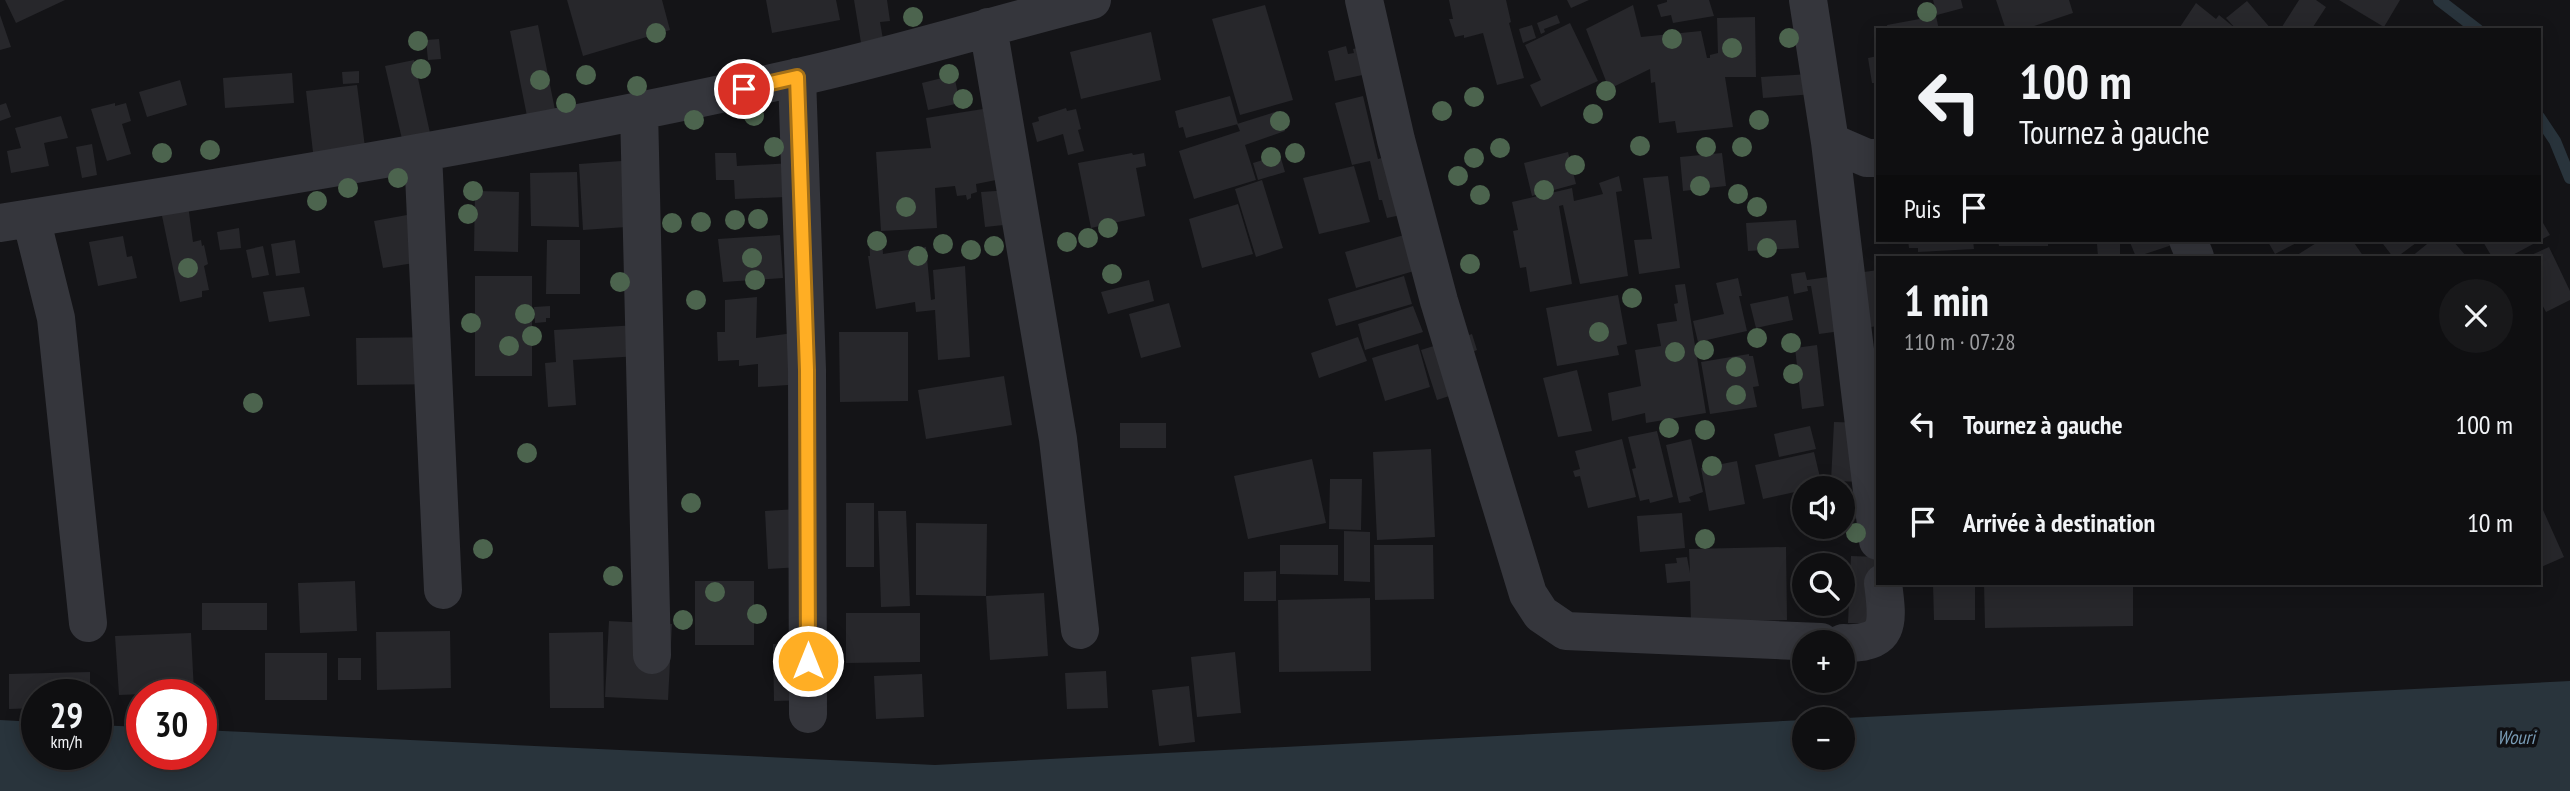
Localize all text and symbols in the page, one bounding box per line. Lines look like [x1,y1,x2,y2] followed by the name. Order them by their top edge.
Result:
[2019,49,2132,113] text: 100 m
[1904,56,1995,147] icon: left
[714,59,774,119] pin
[725,70,763,108] icon: arrive
[2019,111,2210,153] text: Tournez à gauche
[1955,189,1993,227] icon: arrive
[1904,192,1941,225] text: Puis
[1904,273,1989,328] text: 1 min
[2439,279,2513,353] button: close
[1904,327,2016,356] text: 110 m · 07:28
[1904,405,1942,443] icon: left
[1963,408,2123,441] text: Tournez à gauche
[2455,408,2513,441] text: 100 m
[1792,476,1855,770] map controls
[1792,476,1855,539] button: sound
[1904,503,1942,541] icon: arrive
[1963,506,2155,539] text: Arrivée à destination
[2467,506,2513,539] text: 10 m
[1792,553,1855,616] button: search
[771,624,845,698] position arrow
[1792,630,1855,693] button: +
[126,679,217,770] speed limit sign: 30
[50,692,83,738] text: 29
[1792,707,1855,770] button: −
[2497,725,2538,749] water label: Wouri
[51,730,82,753] text: km/h

